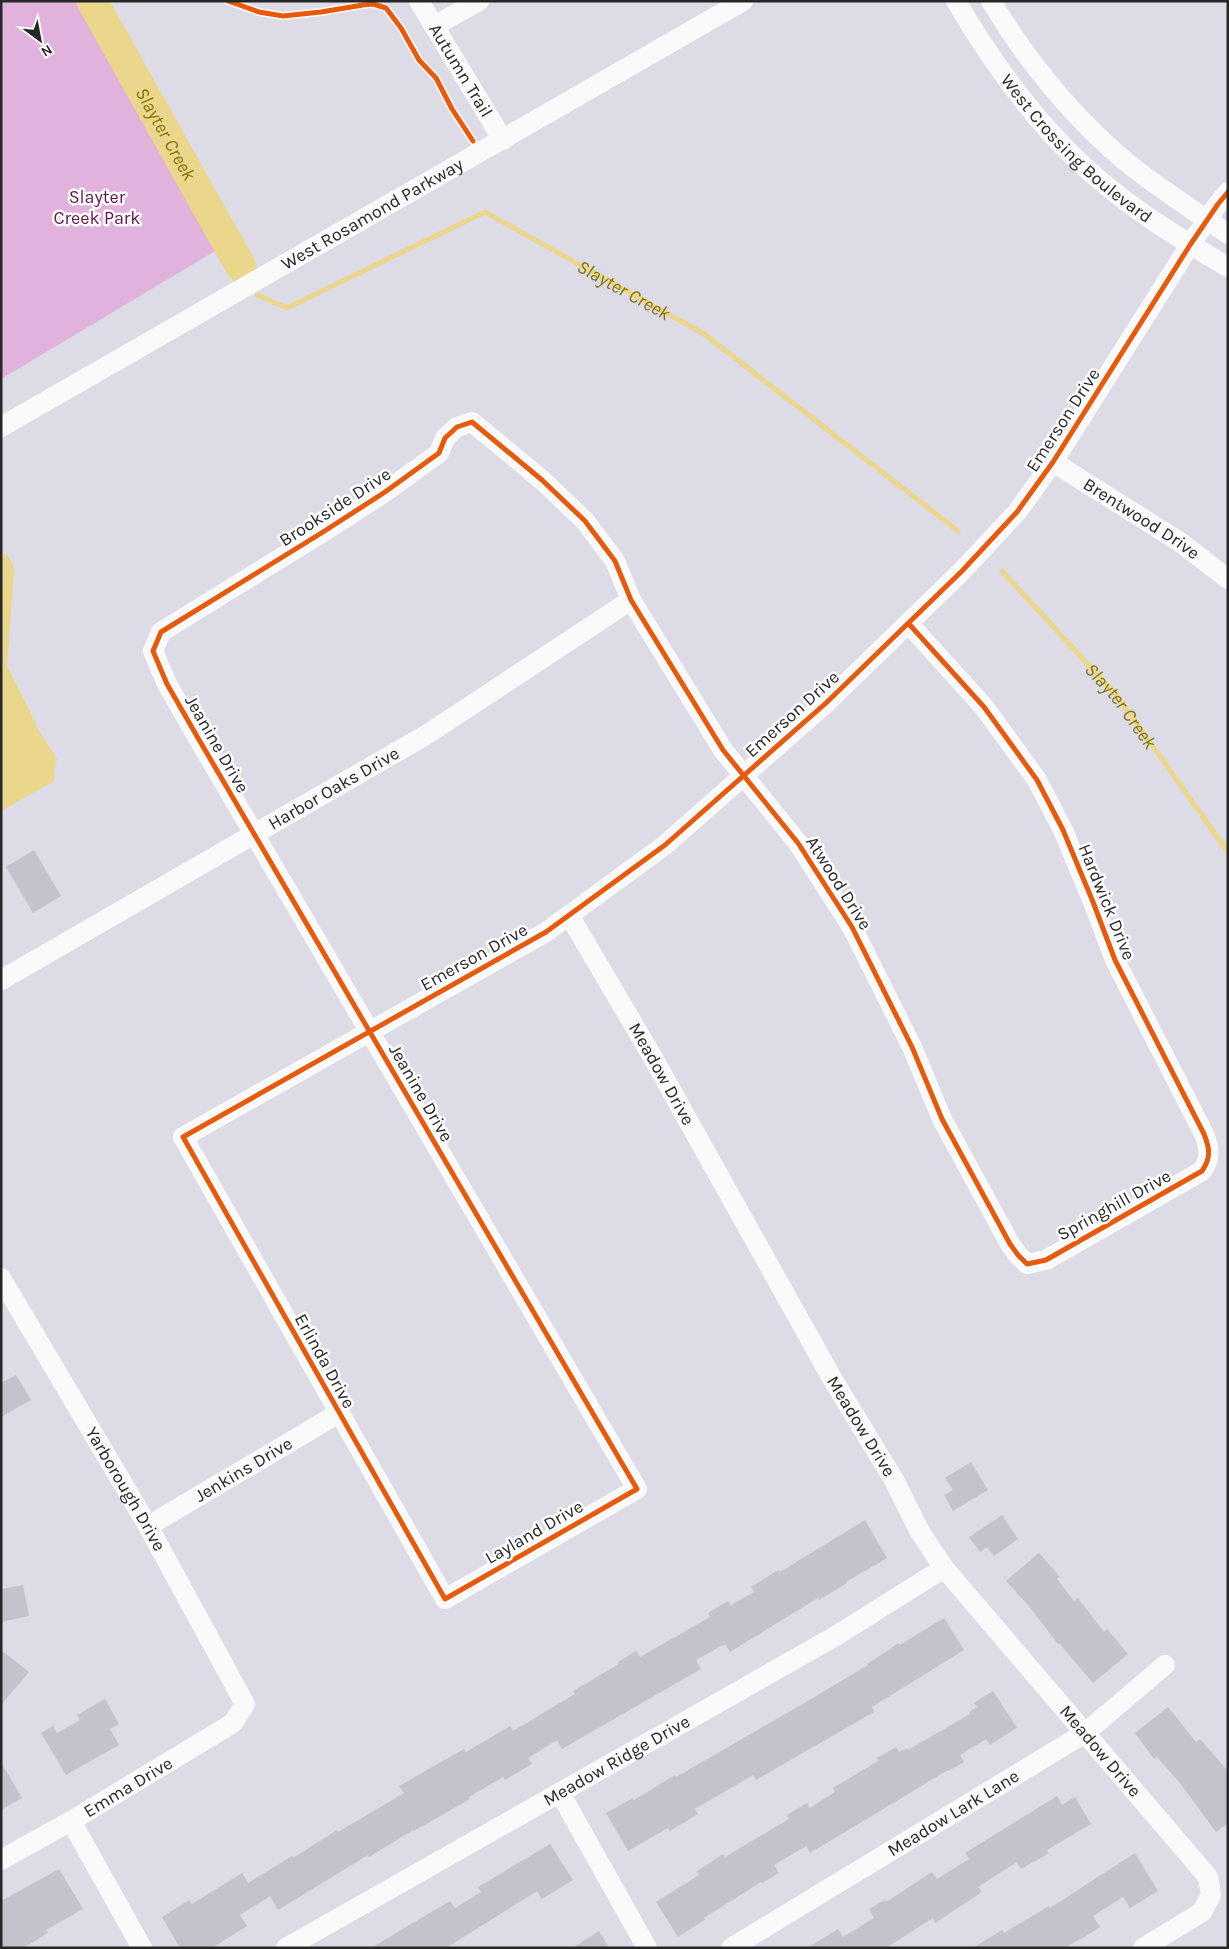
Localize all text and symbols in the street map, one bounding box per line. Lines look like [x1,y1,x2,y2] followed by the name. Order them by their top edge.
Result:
[15,15,65,65] north arrow
[424,19,498,121] street label: Autumn Trail
[38,41,55,60] text: N
[996,70,1157,228] street label: West Crossing Boulevard
[131,84,200,185] water label: Slayter Creek
[277,153,468,275] street label: West Rosamond Parkway
[54,186,140,229] park label: Slayter Creek Park
[573,256,674,325] water label: Slayter Creek
[1021,364,1105,476] street label: Emerson Drive
[275,463,395,551] street label: Brookside Drive
[1079,473,1204,564] street label: Brentwood Drive
[1080,659,1161,754] water label: Slayter Creek
[740,666,844,762] street label: Emerson Drive
[180,691,254,797] street label: Jeanine Drive
[264,742,403,835] street label: Harbor Oaks Drive
[801,832,877,934] street label: Atwood Drive
[1074,841,1140,963] street label: Hardwick Drive
[417,918,531,996] street label: Emerson Drive
[624,1019,699,1129] street label: Meadow Drive
[384,1040,458,1146] street label: Jeanine Drive
[1053,1165,1175,1245] street label: Springhill Drive
[290,1310,360,1412] street label: Erlinda Drive
[822,1372,900,1481] street label: Meadow Drive
[81,1423,171,1555] street label: Yarborough Drive
[191,1432,296,1507] street label: Jenkins Drive
[481,1495,587,1569] street label: Layland Drive
[1055,1700,1146,1802] street label: Meadow Drive
[539,1710,694,1811] street label: Meadow Ridge Drive
[79,1752,177,1822] street label: Emma Drive
[883,1765,1023,1861] street label: Meadow Lark Lane

